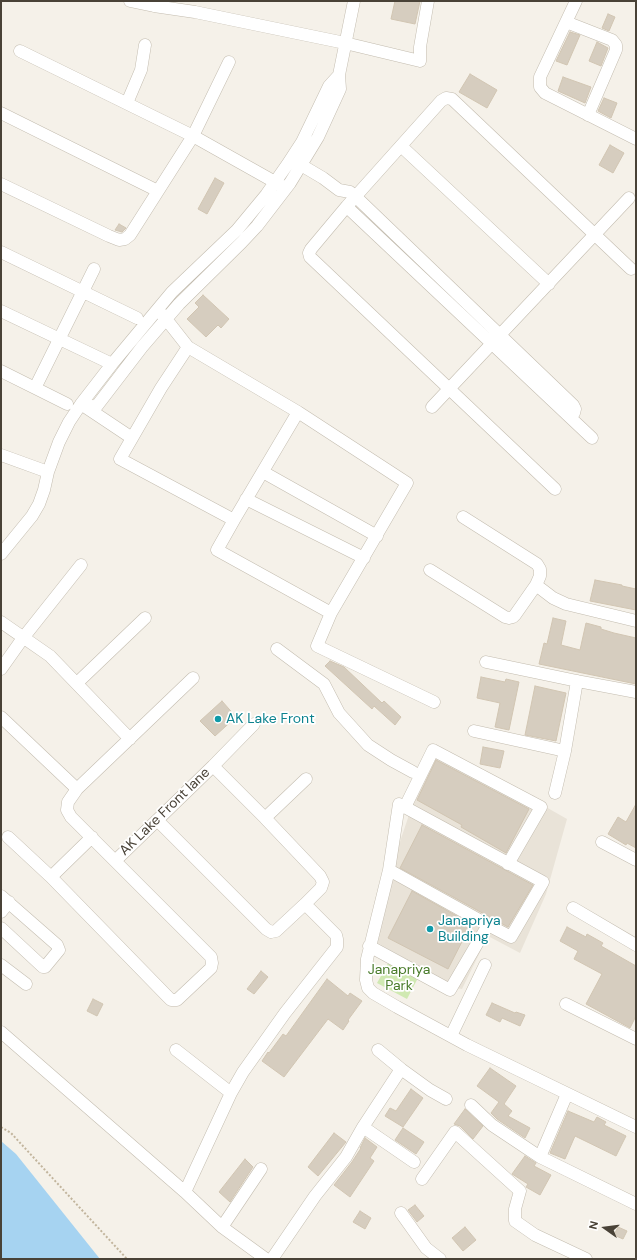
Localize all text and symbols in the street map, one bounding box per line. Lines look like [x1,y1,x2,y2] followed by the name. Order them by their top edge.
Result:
[226,711,315,727] place label: AK Lake Front
[213,714,223,724] marker: AK Lake Front
[116,765,214,859] street label: AK Lake Front lane
[438,913,501,946] place label: Janapriya Building
[425,924,435,934] marker: Janapriya Building
[368,962,430,994] park label: Janapriya Park
[585,1208,625,1248] north arrow
[586,1220,601,1231] text: N

